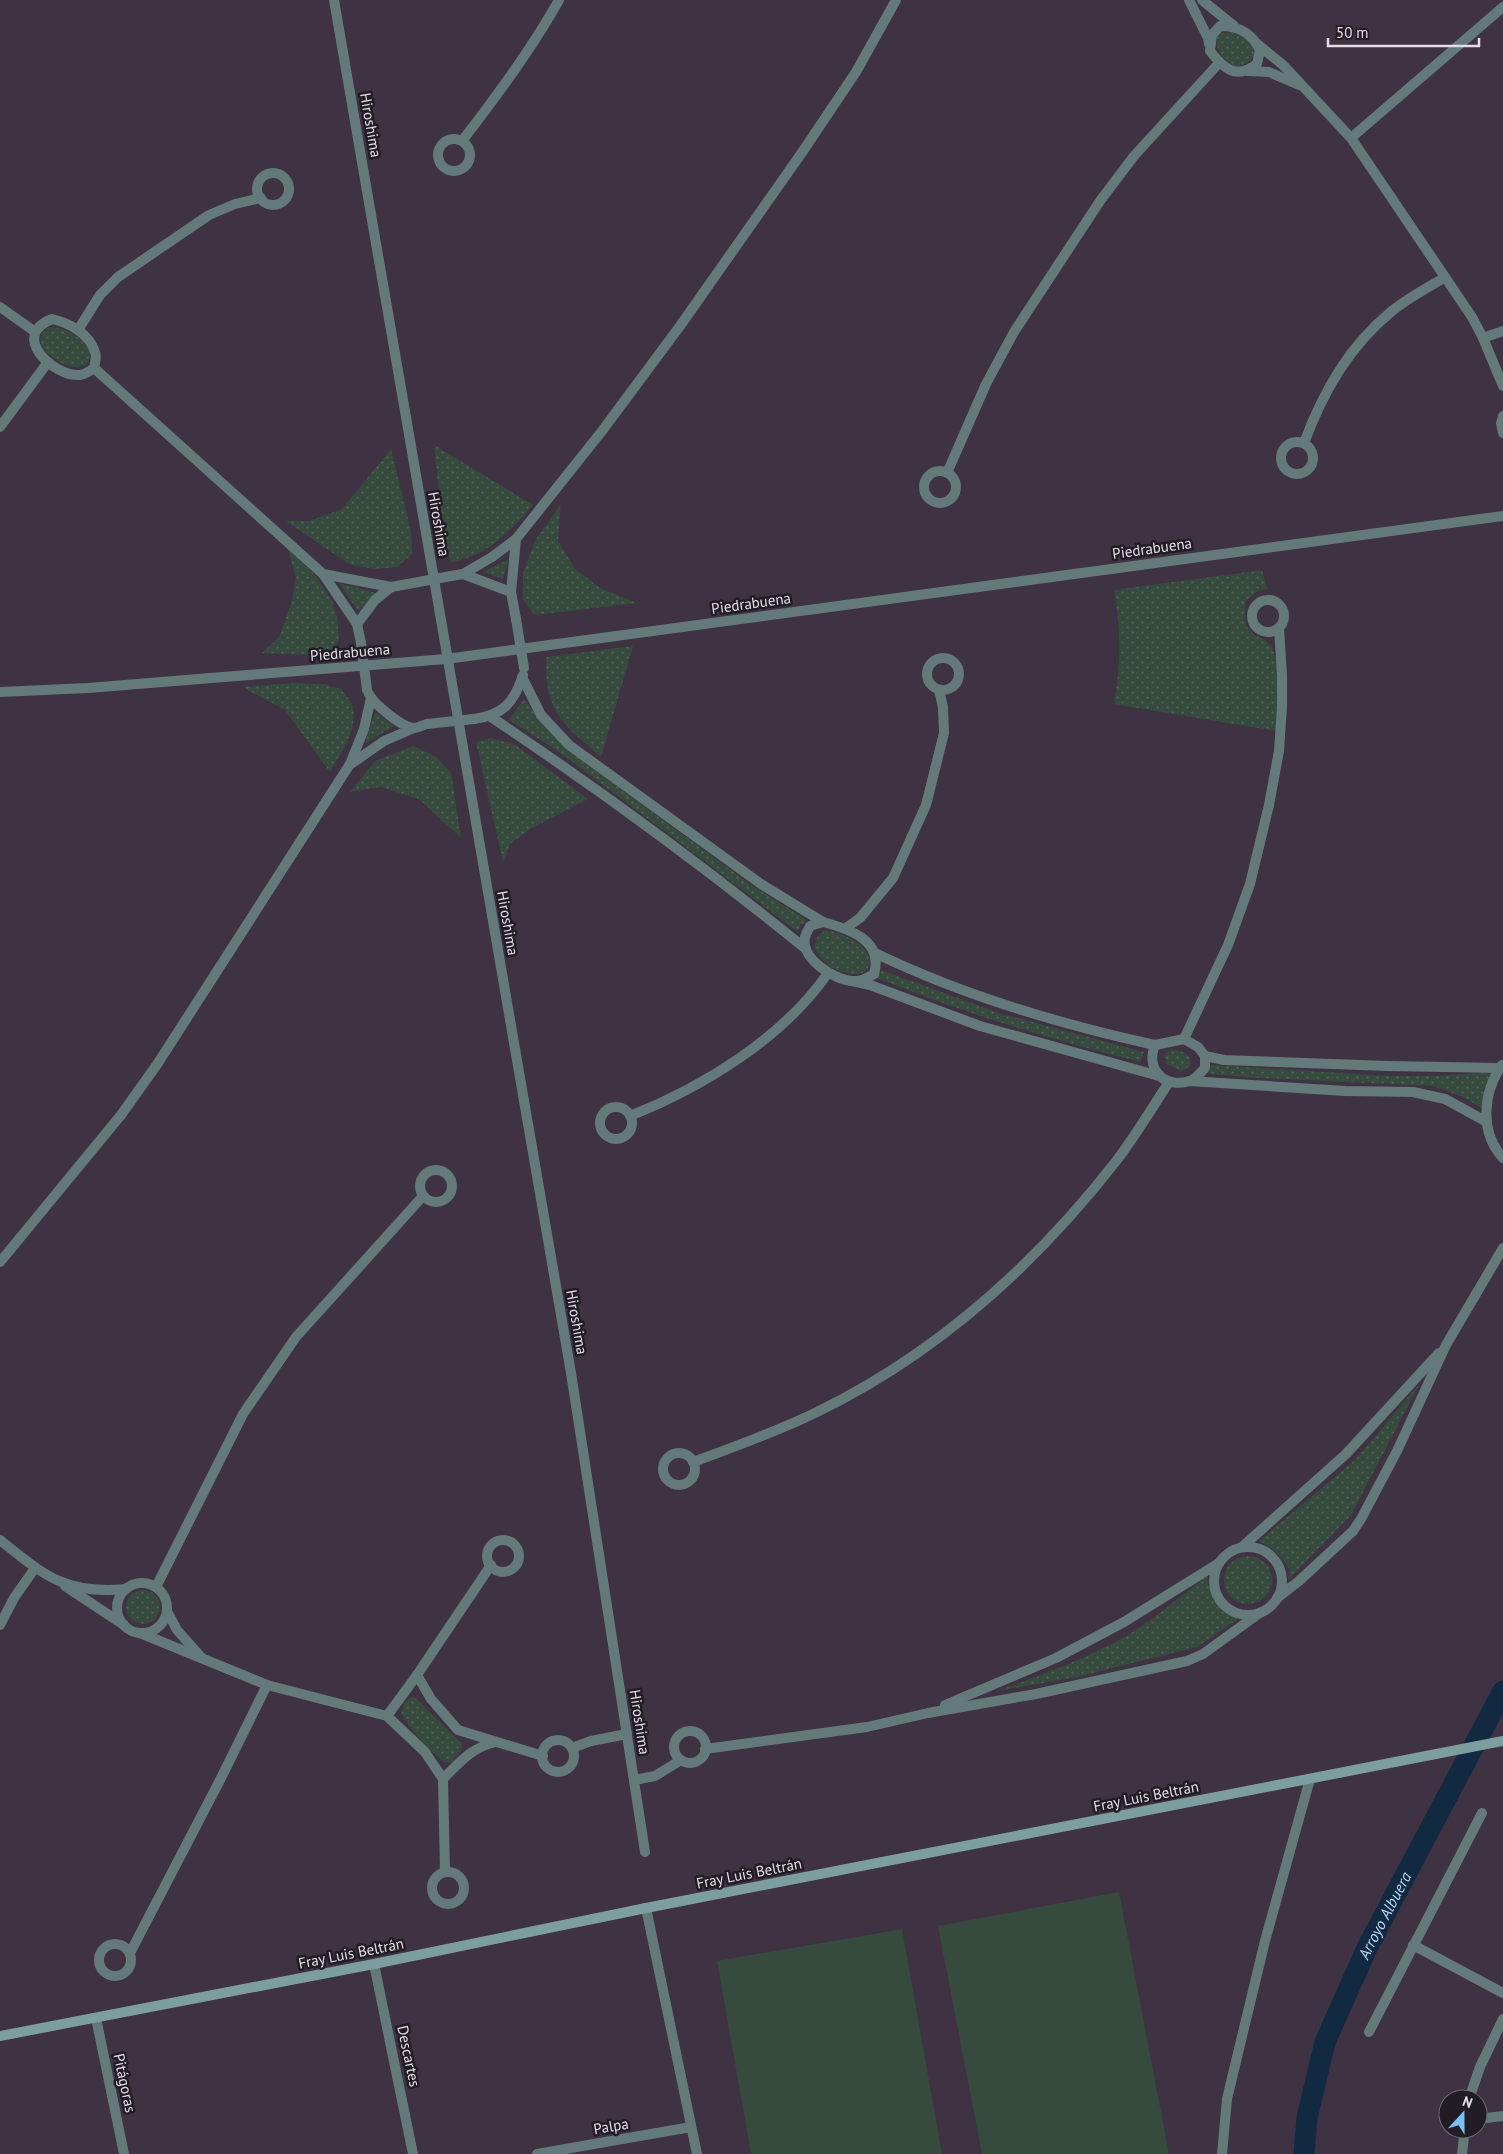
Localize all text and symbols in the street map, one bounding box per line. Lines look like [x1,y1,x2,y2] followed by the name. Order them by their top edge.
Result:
[1328,15,1479,47] scale bar
[1336,23,1369,42] text: 50 m
[356,91,386,159] street label: Hiroshima
[424,490,454,558] street label: Hiroshima
[1111,533,1193,563] street label: Piedrabuena
[710,588,792,618] street label: Piedrabuena
[309,639,391,665] street label: Piedrabuena
[493,889,523,957] street label: Hiroshima
[562,1288,592,1356] street label: Hiroshima
[626,1688,654,1756] street label: Hiroshima
[1092,1776,1200,1816] street label: Fray Luis Beltrán
[695,1853,803,1893] street label: Fray Luis Beltrán
[1353,1868,1416,1963] water label: Arroyo Albuera
[297,1933,405,1973] street label: Fray Luis Beltrán
[393,2024,425,2088] street label: Descartes
[109,2052,141,2114] street label: Pitágoras
[1438,2089,1488,2139] north arrow
[1460,2092,1475,2112] text: N
[592,2114,630,2138] street label: Palpa

